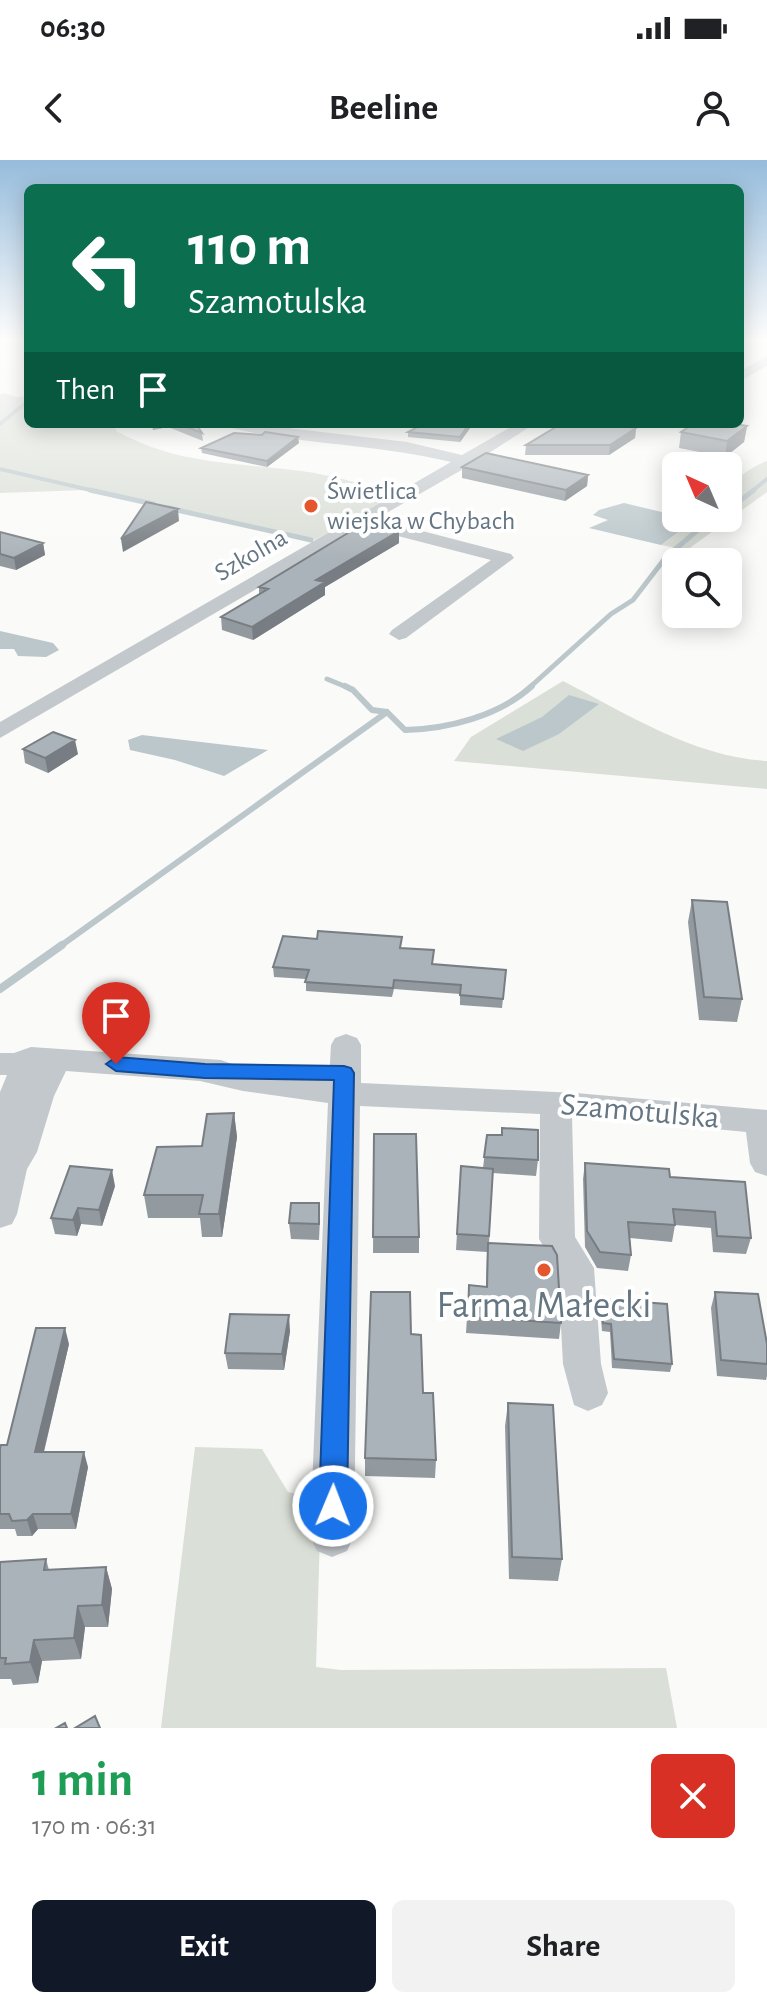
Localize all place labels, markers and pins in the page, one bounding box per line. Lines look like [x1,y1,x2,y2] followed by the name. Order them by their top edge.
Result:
[327,475,515,534] place label: Świetlica wiejska w Chybach
[302,497,320,515] marker: Świetlica wiejska w Chybach
[82,982,150,1064] pin
[535,1261,553,1279] marker: Farma Małecki
[437,1287,651,1325] place label: Farma Małecki

